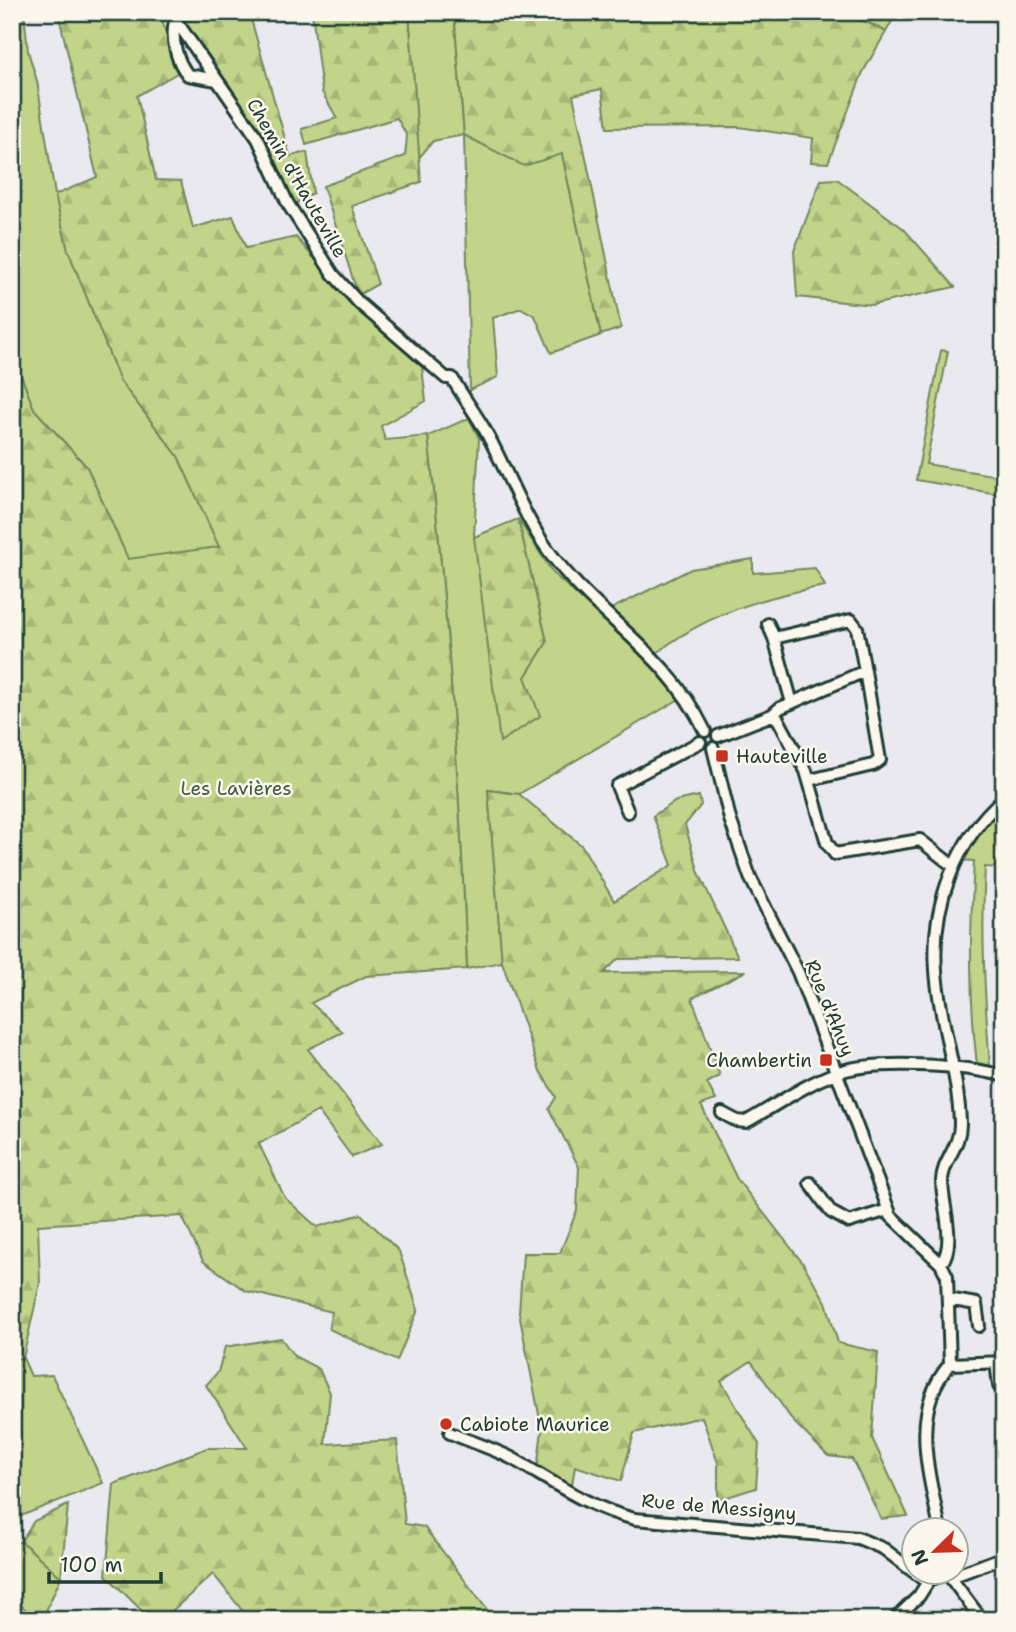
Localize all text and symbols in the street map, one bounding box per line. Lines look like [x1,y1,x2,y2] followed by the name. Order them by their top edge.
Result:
[241,94,353,262] street label: Chemin d'Hauteville
[736,744,828,769] place label: Hauteville
[714,748,730,764] marker: Hauteville
[180,776,292,801] park label: Les Lavières
[799,956,861,1060] street label: Rue d'Ahuy
[706,1048,812,1073] place label: Chambertin
[818,1052,834,1068] marker: Chambertin
[460,1412,610,1437] place label: Cabiote Maurice
[438,1416,454,1432] marker: Cabiote Maurice
[640,1488,798,1526] street label: Rue de Messigny
[900,1516,970,1586] north arrow
[49,1541,161,1585] scale bar
[905,1546,934,1569] text: N
[60,1551,123,1579] text: 100 m

